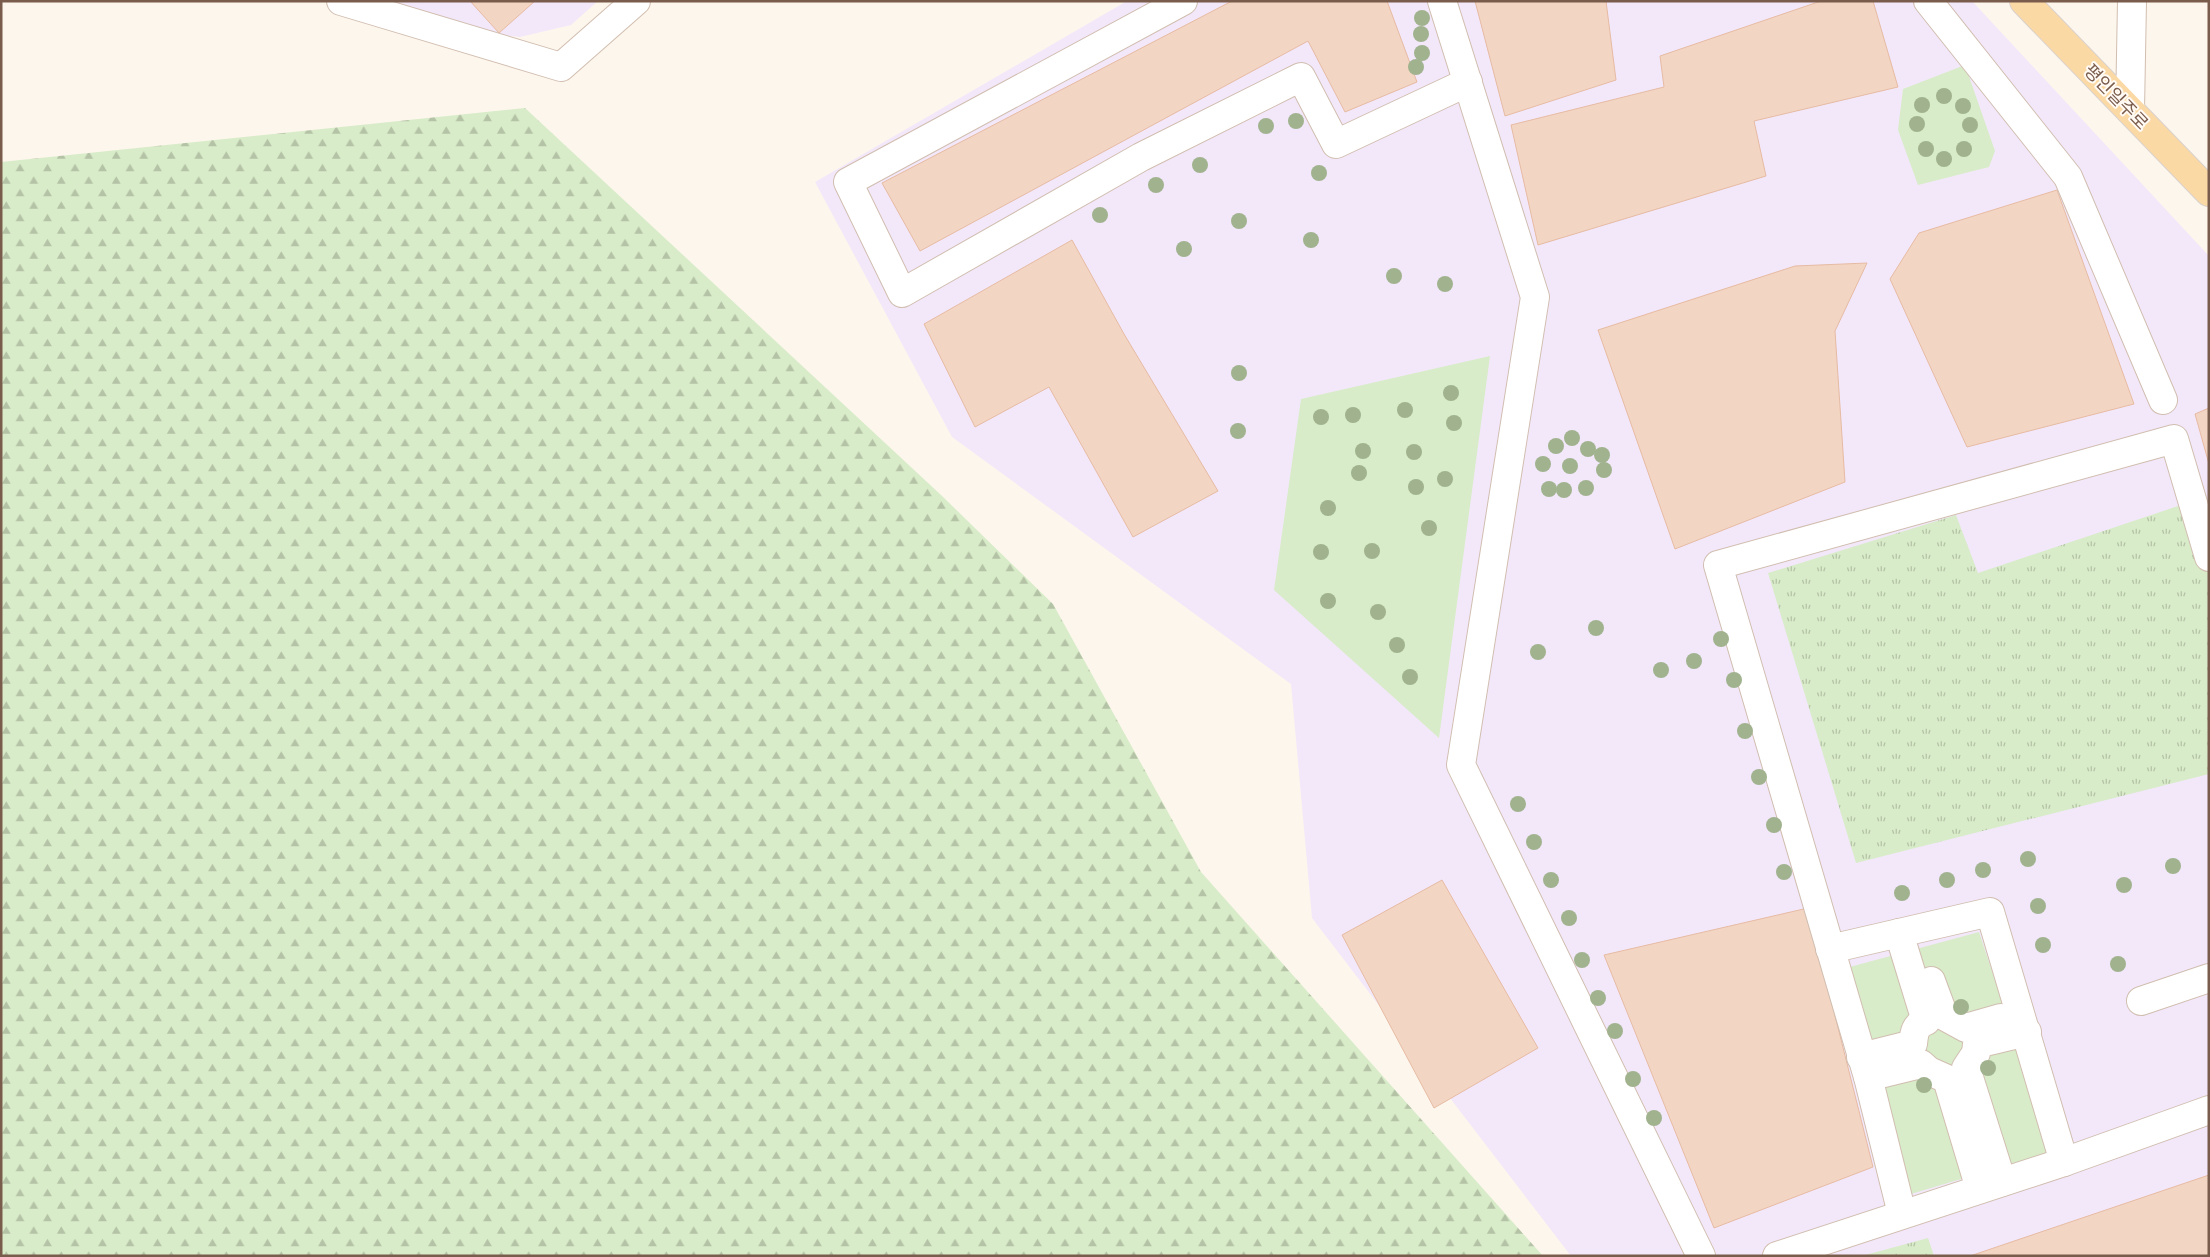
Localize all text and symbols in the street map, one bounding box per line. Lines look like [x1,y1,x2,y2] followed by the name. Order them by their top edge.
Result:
[2079,58,2154,134] street label: 평인일주로

